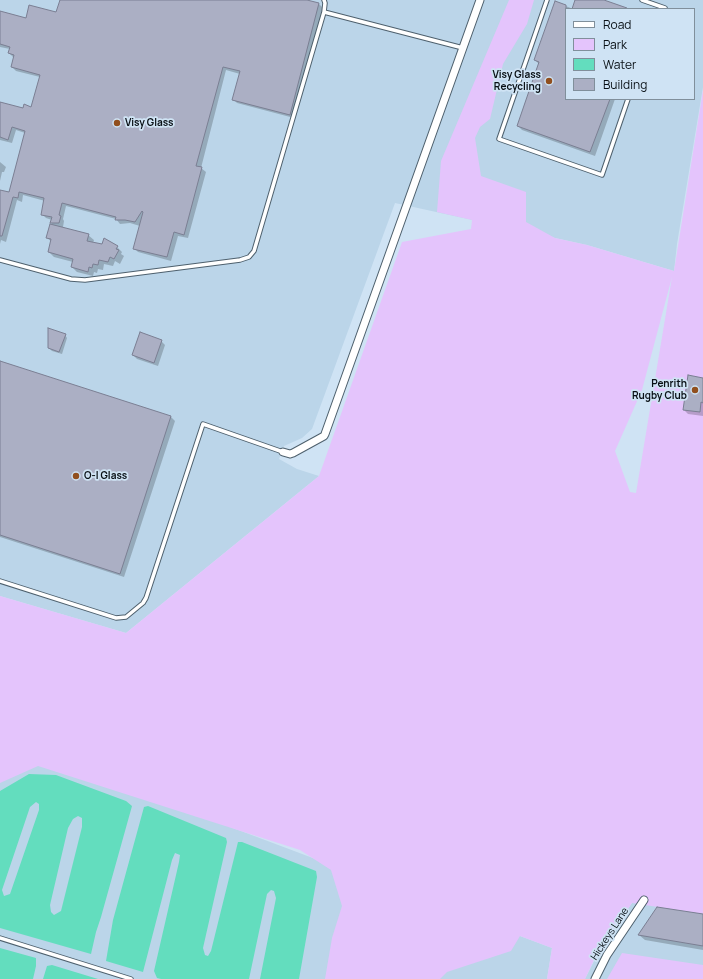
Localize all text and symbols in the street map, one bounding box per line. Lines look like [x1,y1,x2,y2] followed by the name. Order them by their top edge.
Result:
[565,8,695,100] legend
[603,16,631,33] text: Road
[603,36,627,53] text: Park
[603,56,636,73] text: Water
[492,69,541,92] place label: Visy Glass Recycling
[544,76,554,86] marker: Visy Glass Recycling
[603,76,647,93] text: Building
[125,117,174,129] place label: Visy Glass
[112,118,122,128] marker: Visy Glass
[632,378,687,402] place label: Penrith Rugby Club
[690,385,700,395] marker: Penrith Rugby Club
[84,470,127,482] place label: O-I Glass
[71,471,81,481] marker: O-I Glass
[589,905,631,963] street label: Hickeys Lane

